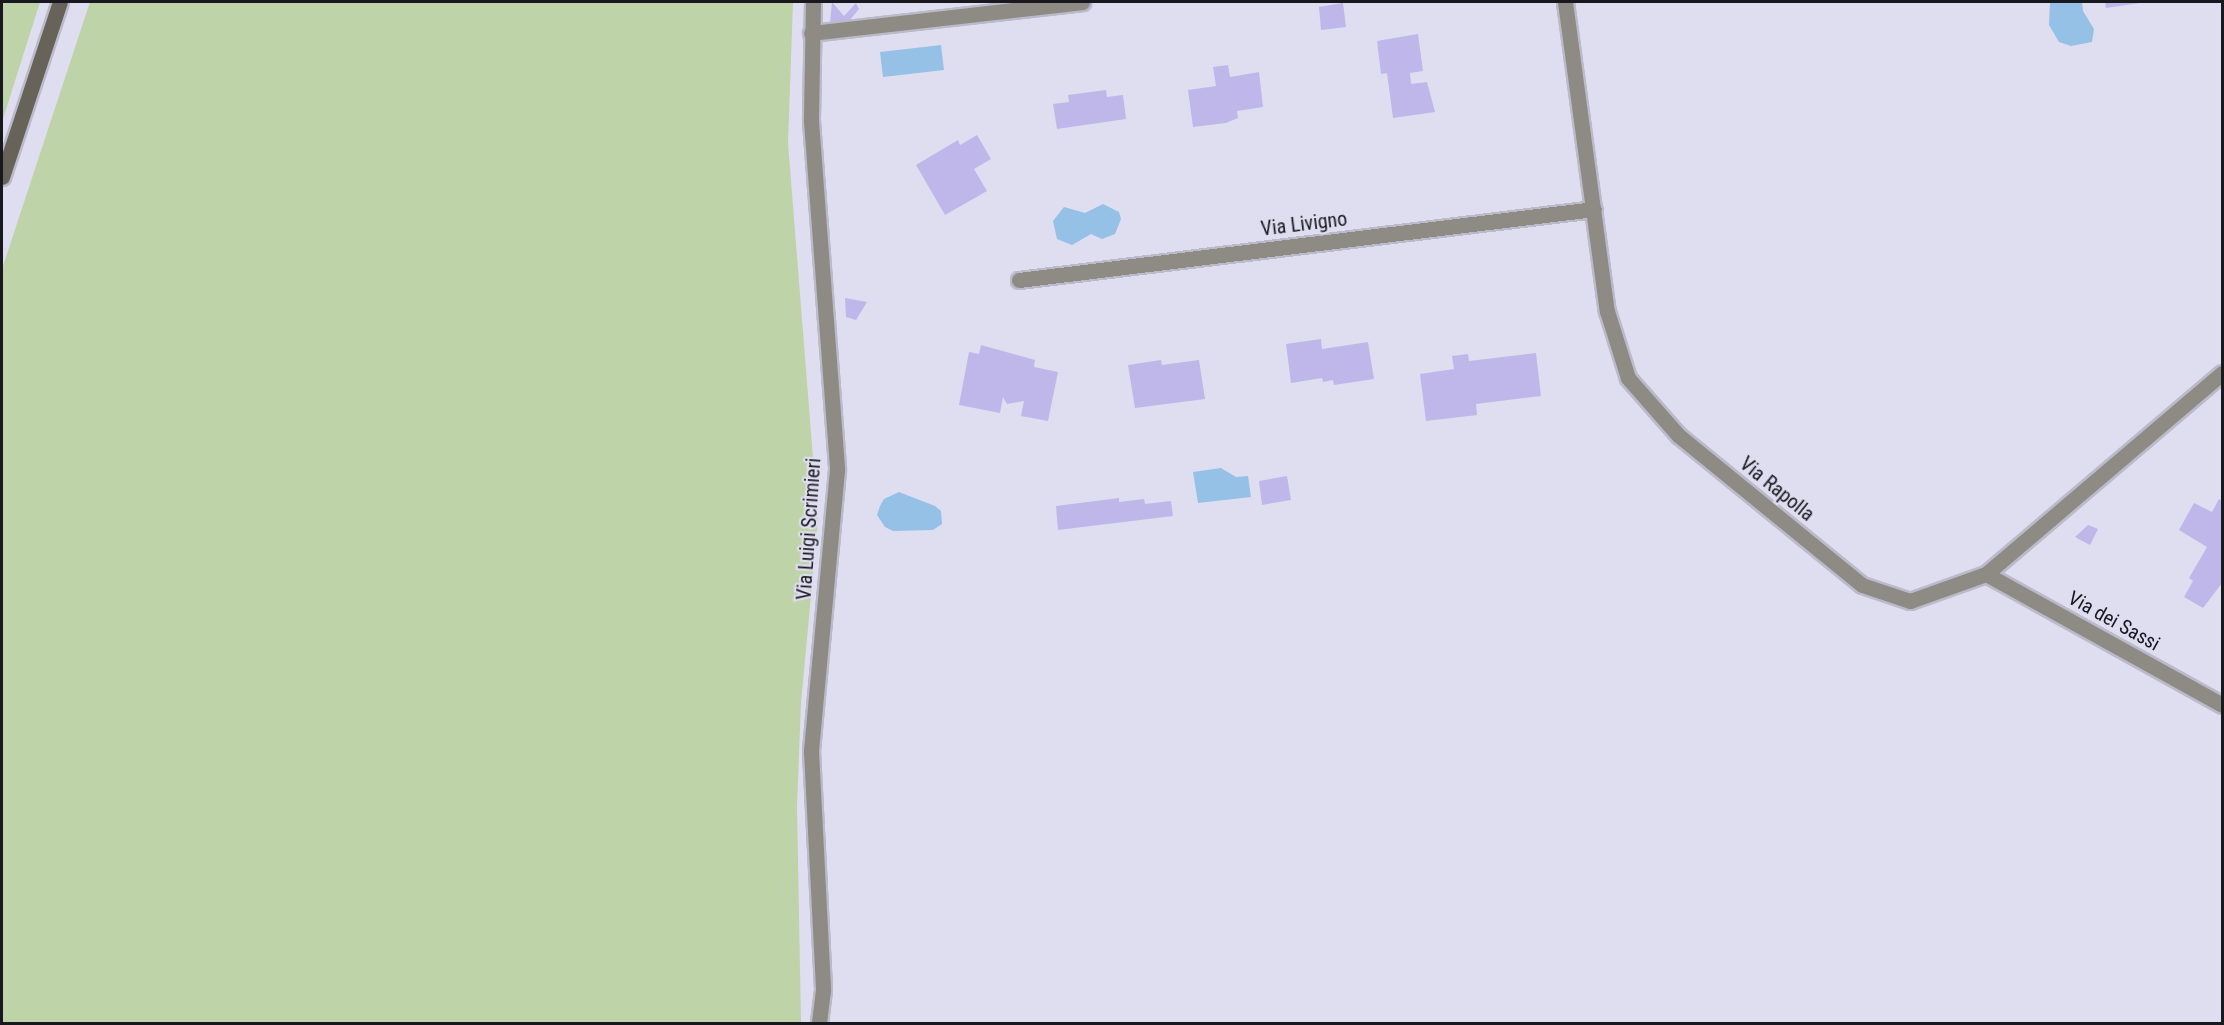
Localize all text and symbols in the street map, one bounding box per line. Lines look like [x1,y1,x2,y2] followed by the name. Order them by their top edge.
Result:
[1259,207,1349,241] street label: Via Livigno
[1735,452,1819,526] street label: Via Rapolla
[792,457,826,601] street label: Via Luigi Scrimieri
[2064,586,2164,656] street label: Via dei Sassi

